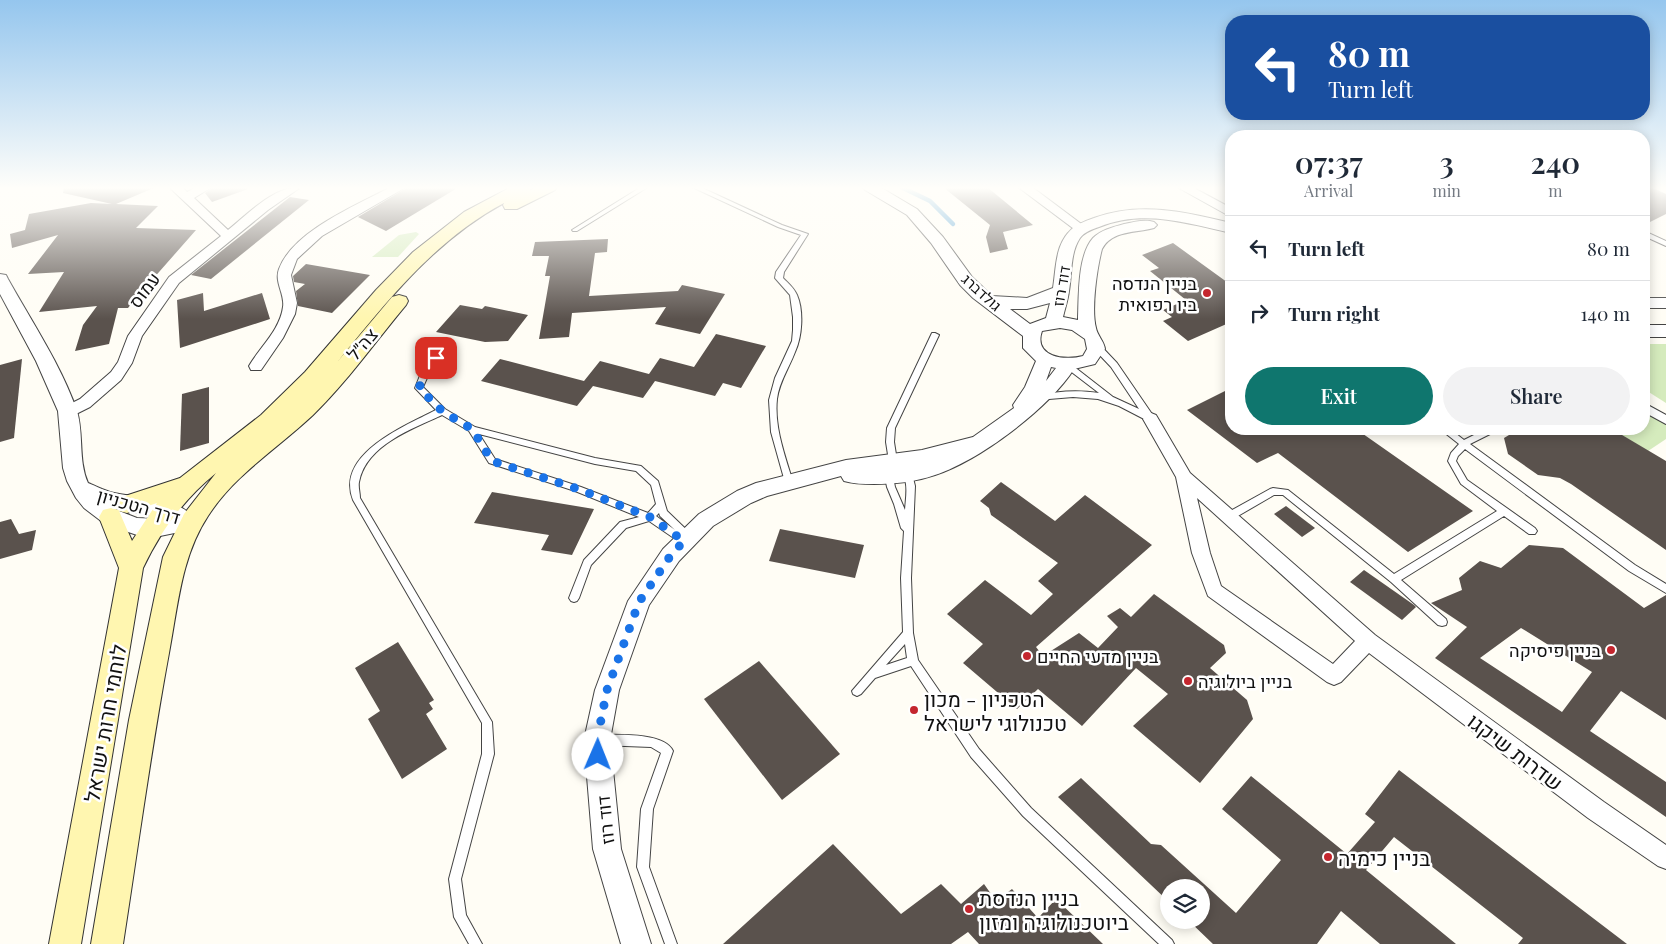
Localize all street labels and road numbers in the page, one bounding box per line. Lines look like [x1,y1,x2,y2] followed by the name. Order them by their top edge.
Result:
[1048,264,1074,308] street label: דוד רוז
[123,267,165,313] street label: עמוס
[958,269,1006,315] street label: גולדברג
[341,323,383,365] street label: צה״ל
[95,483,183,529] street label: דרך הטכניון
[76,642,132,804] street label: לוחמי חרות ישראל
[1463,706,1569,796] street label: שדרות שיקגו
[591,794,619,846] street label: דוד רוז

